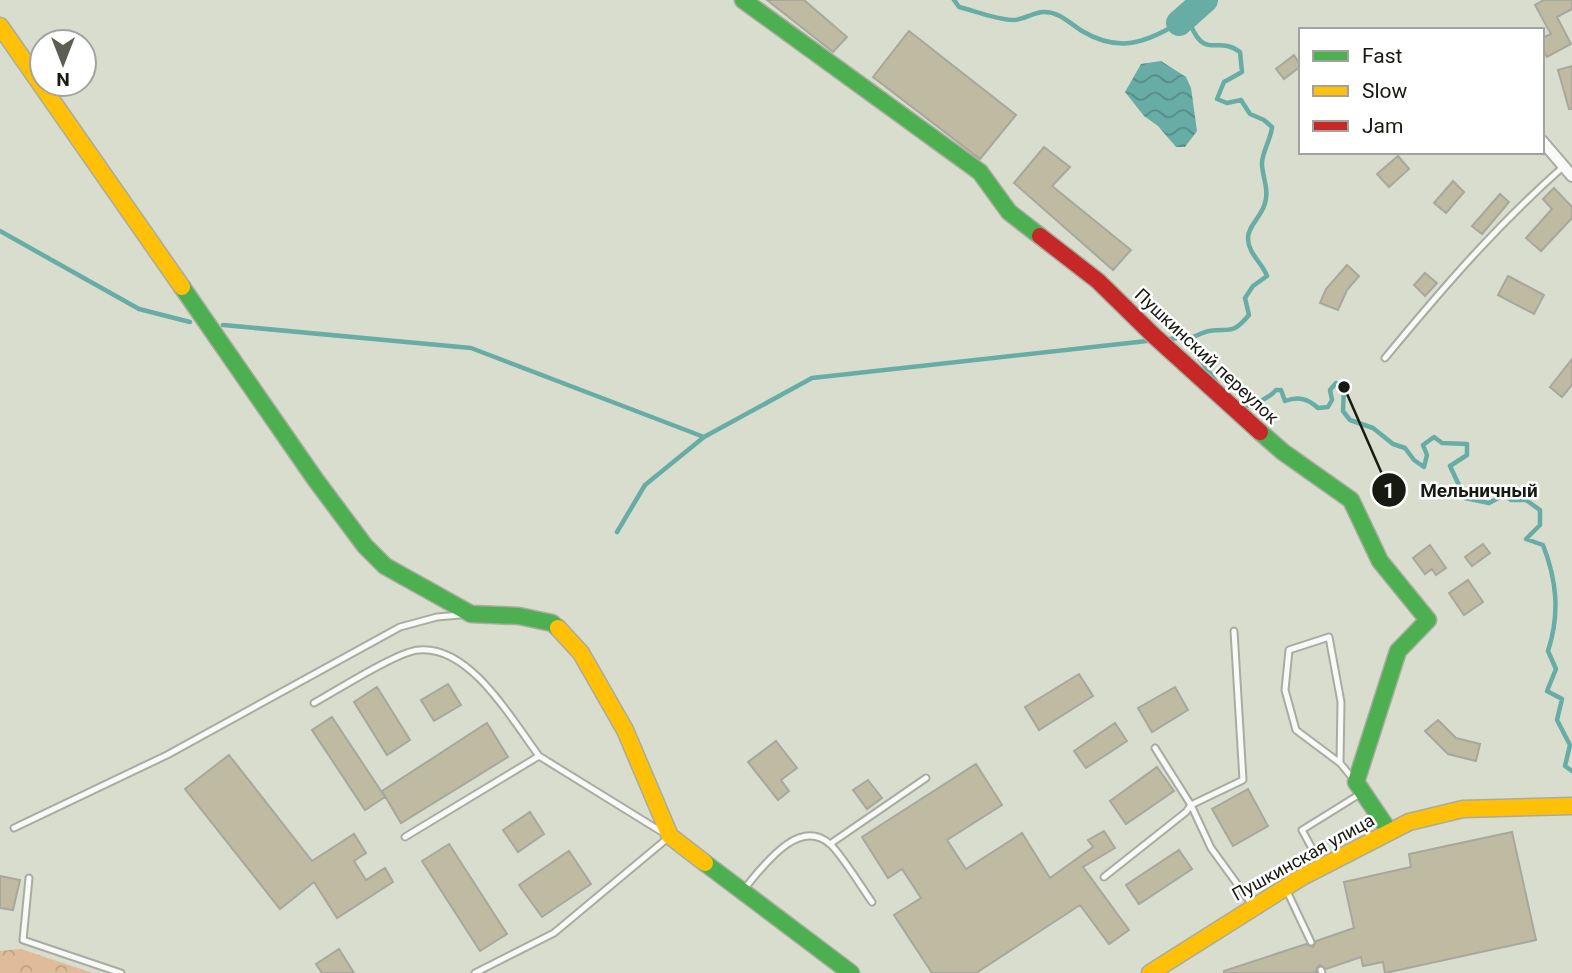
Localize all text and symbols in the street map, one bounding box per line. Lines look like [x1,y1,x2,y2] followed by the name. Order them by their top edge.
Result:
[28,28,98,98] north arrow
[1299,28,1544,154] legend
[1362,44,1403,68] text: Fast
[56,68,70,91] text: N
[1362,79,1408,103] text: Slow
[1362,114,1403,138] text: Jam
[1131,284,1283,428] street label: Пушкинский переулок
[1371,470,1552,510] callout: Мельничный
[1383,479,1395,503] text: 1
[1420,479,1538,502] text: Мельничный
[1228,809,1378,905] street label: Пушкинская улица

